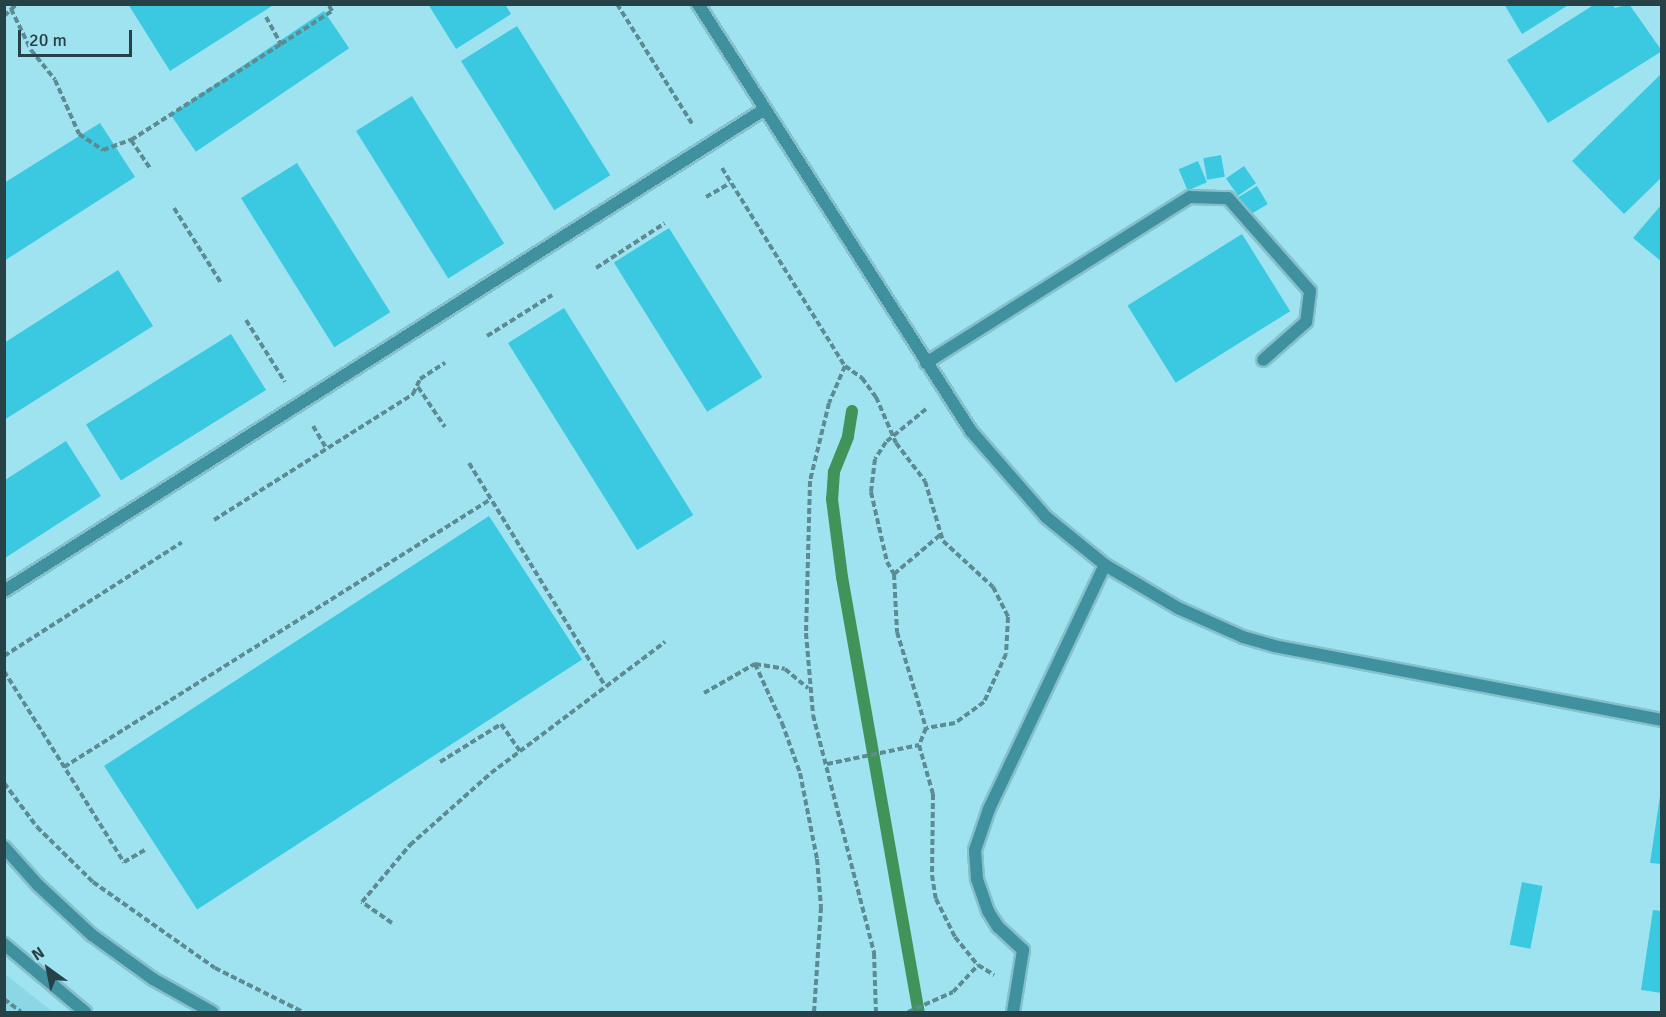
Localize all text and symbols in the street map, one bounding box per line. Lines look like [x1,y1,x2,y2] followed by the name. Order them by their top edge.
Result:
[21,18,135,56] scale bar
[29,29,67,51] text: 20 m
[18,939,78,999] north arrow
[28,942,48,965] text: N

